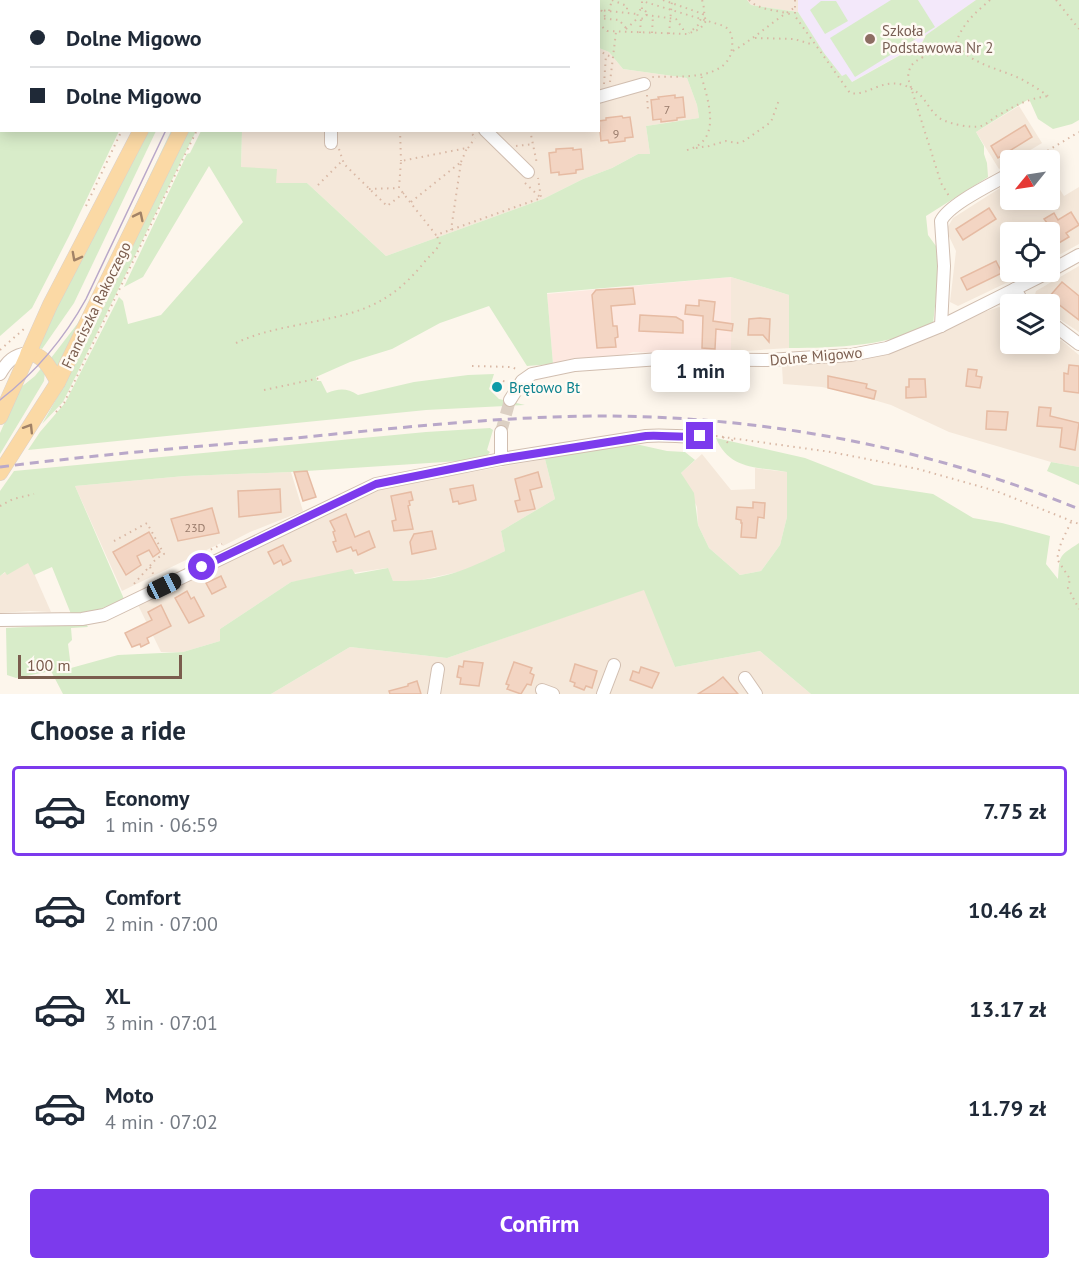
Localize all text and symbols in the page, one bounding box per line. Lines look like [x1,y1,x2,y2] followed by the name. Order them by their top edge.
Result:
[882,21,993,57] place label: Szkoła Podstawowa Nr 2
[66,24,202,52] text: Dolne Migowo
[863,32,877,46] marker: Szkoła Podstawowa Nr 2
[66,82,202,110] text: Dolne Migowo
[664,102,670,117] house number: 7
[613,126,619,141] house number: 9
[1000,150,1060,210] north arrow
[1000,150,1060,354] map controls
[132,212,144,223] one-way arrow
[1000,222,1060,282] button: locate
[57,238,135,372] street label: Franciszka Rakoczego
[72,251,83,261] one-way arrow
[1000,294,1060,354] button: layers
[769,342,863,370] street label: Dolne Migowo
[650,349,750,391] callout: 1 min
[676,358,725,384] text: 1 min
[509,378,580,397] place label: Brętowo Bt
[490,380,504,394] marker: Brętowo Bt
[686,422,713,449] route end
[22,424,34,434] one-way arrow
[185,520,206,535] house number: 23D
[188,553,215,580] route start
[144,570,184,602] car
[18,652,182,680] scale bar
[27,655,70,675] text: 100 m
[30,713,186,747] text: Choose a ride
[33,784,87,838] icon: car
[105,784,189,812] text: Economy
[983,797,1046,825] text: 7.75 zł
[105,812,218,838] text: 1 min · 06:59
[33,883,87,937] icon: car
[105,883,181,911] text: Comfort
[968,896,1046,924] text: 10.46 zł
[105,911,218,937] text: 2 min · 07:00
[33,982,87,1036] icon: car
[105,982,130,1010] text: XL
[969,995,1046,1023] text: 13.17 zł
[105,1010,218,1036] text: 3 min · 07:01
[33,1081,87,1135] icon: car
[105,1081,154,1109] text: Moto
[968,1094,1046,1122] text: 11.79 zł
[105,1109,218,1135] text: 4 min · 07:02
[30,1189,1049,1258] button: Confirm

